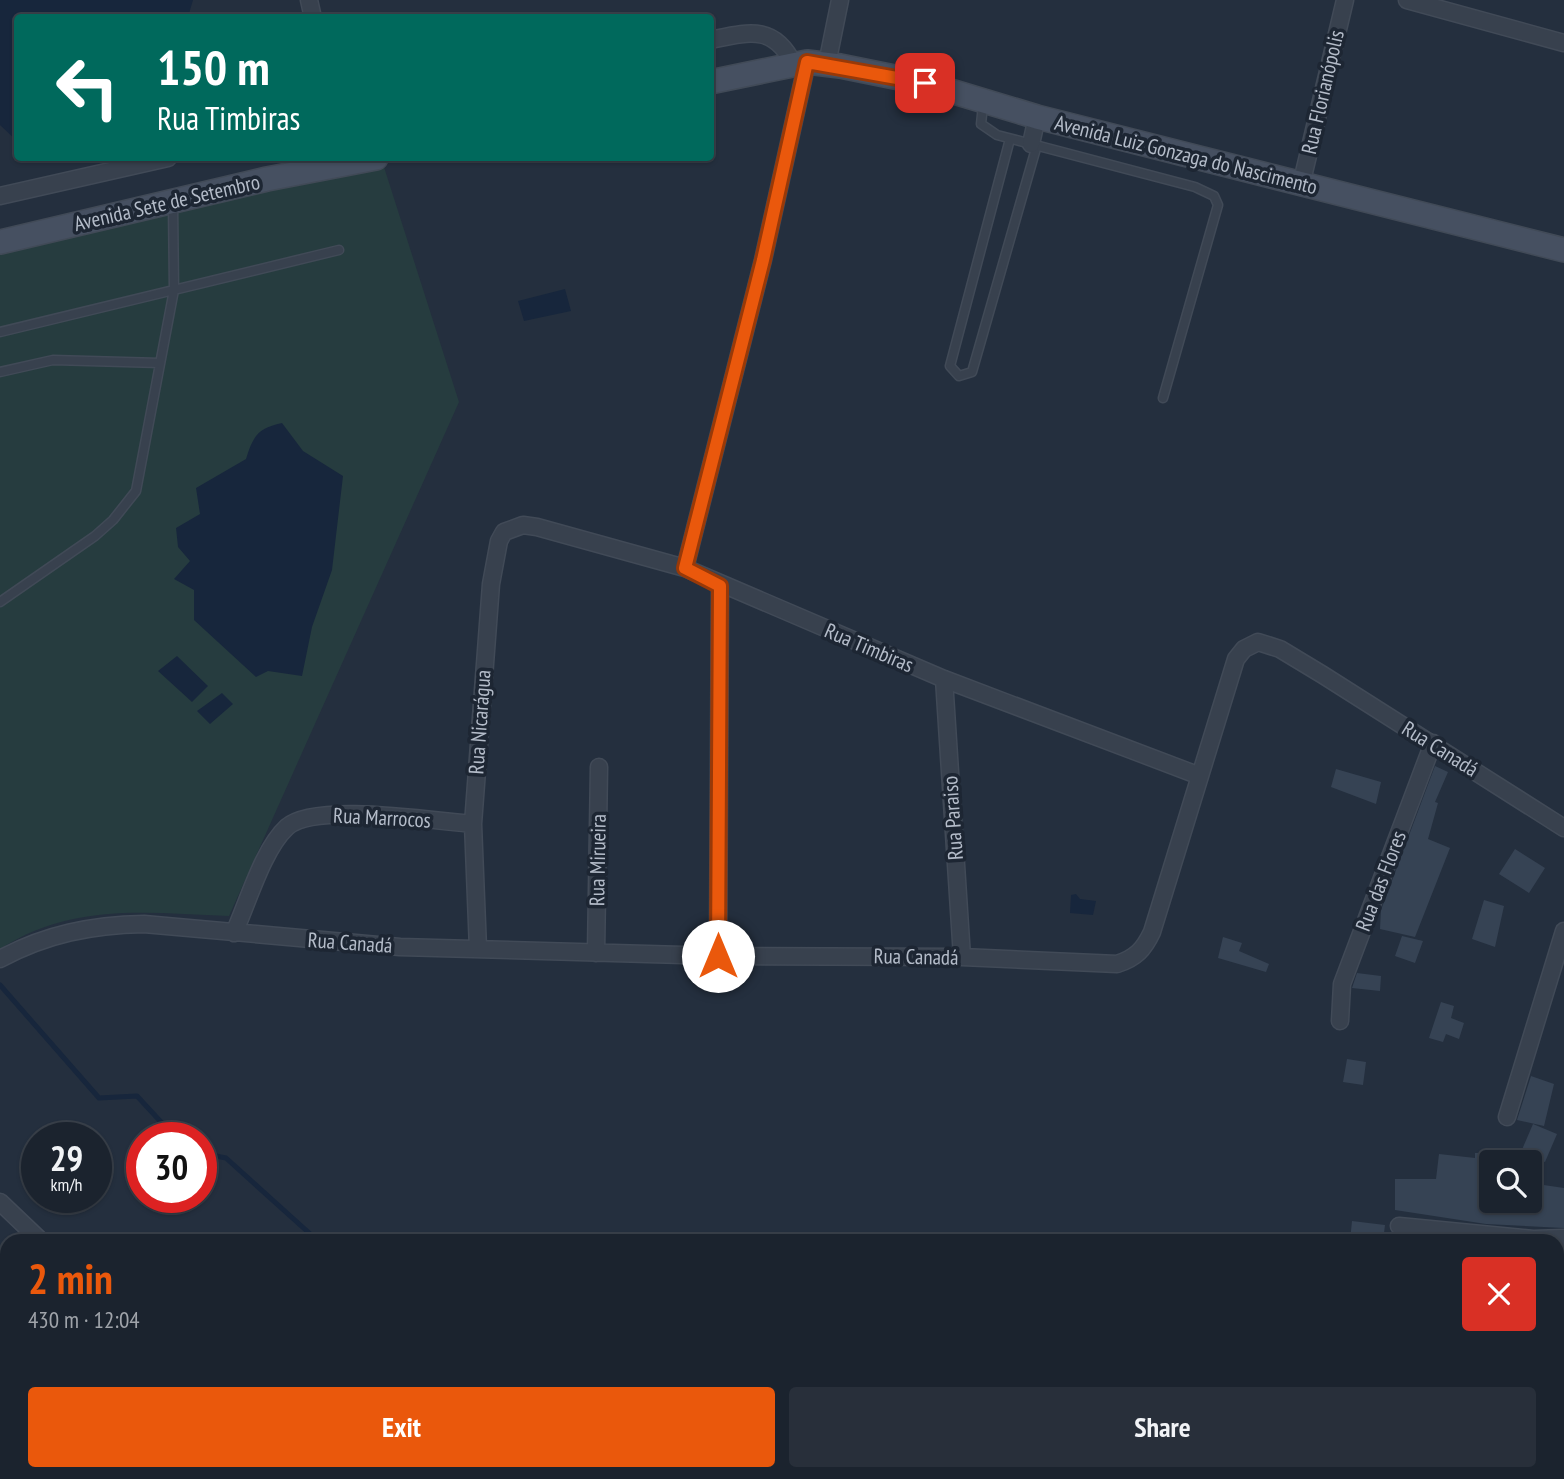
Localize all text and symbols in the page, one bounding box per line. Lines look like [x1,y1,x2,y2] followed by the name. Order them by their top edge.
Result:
[1295,27,1350,157] street label: Rua Florianópolis
[157,35,270,99] text: 150 m
[42,42,133,133] icon: left
[895,53,955,113] pin
[906,64,944,102] icon: arrive
[157,97,300,139] text: Rua Timbiras
[1052,109,1320,200] street label: Avenida Luiz Gonzaga do Nascimento
[71,168,262,237] street label: Avenida Sete de Setembro
[821,617,918,678] street label: Rua Timbiras
[462,669,497,775] street label: Rua Nicarágua
[1397,715,1483,783] street label: Rua Canadá
[936,775,969,861] street label: Rua Paraiso
[333,801,432,834] street label: Rua Marrocos
[583,814,612,906] street label: Rua Mirueira
[1349,827,1412,935] street label: Rua das Flores
[681,919,755,993] position arrow
[307,926,393,959] street label: Rua Canadá
[873,942,959,971] street label: Rua Canadá
[126,1122,217,1213] speed limit sign: 30
[50,1135,83,1181] text: 29
[1479,1150,1542,1213] map controls
[1479,1150,1542,1213] button: search
[51,1173,82,1196] text: km/h
[28,1251,113,1306] text: 2 min
[1462,1257,1536,1331] button: close
[28,1305,140,1334] text: 430 m · 12:04
[28,1387,775,1467] button: Exit
[789,1387,1536,1467] button: Share

